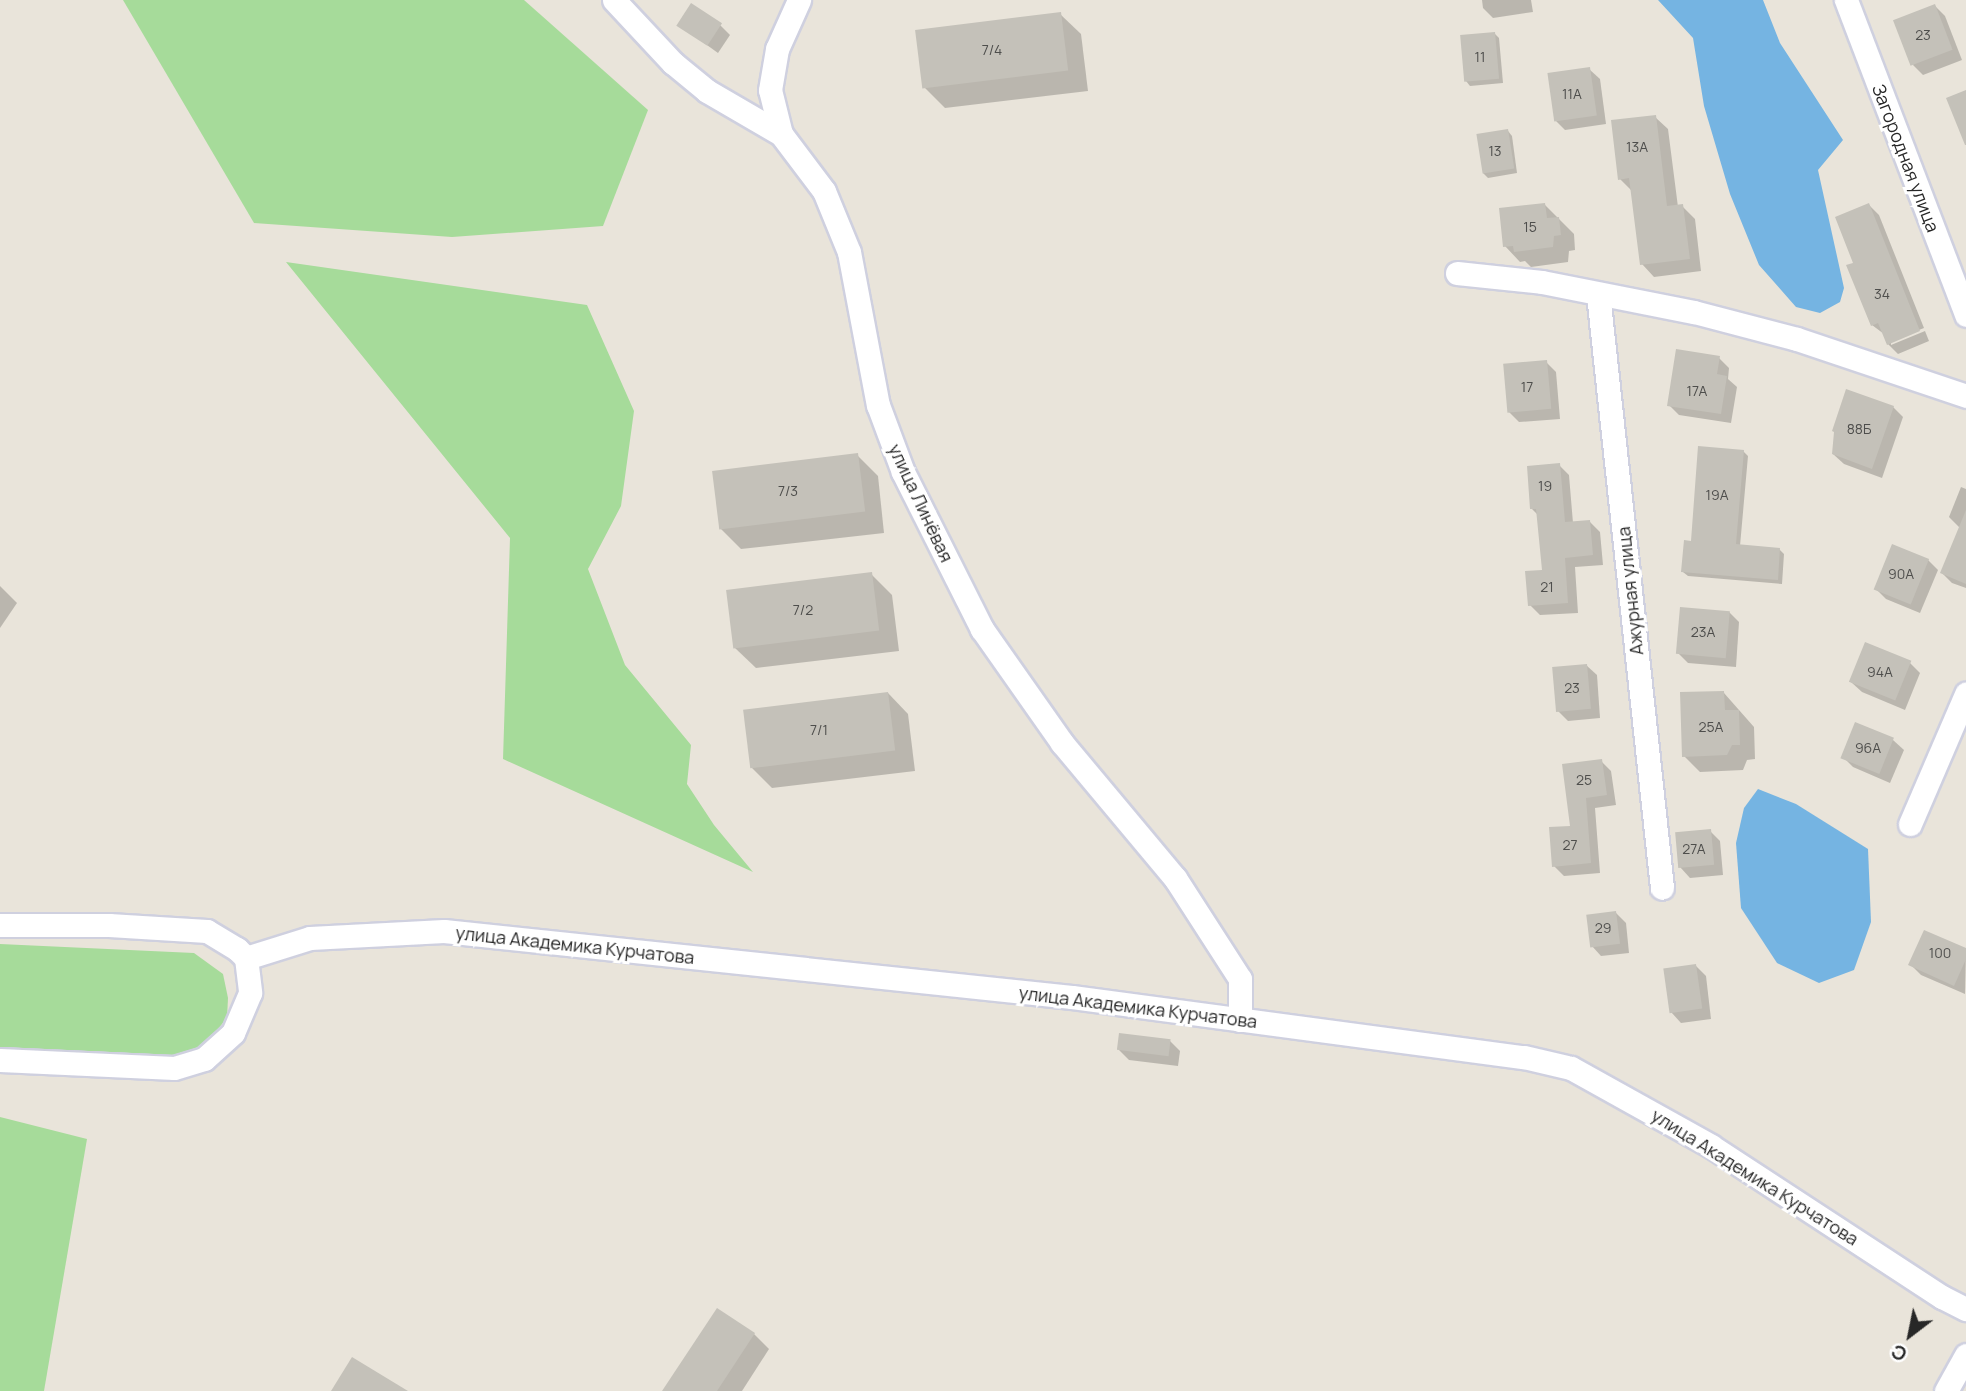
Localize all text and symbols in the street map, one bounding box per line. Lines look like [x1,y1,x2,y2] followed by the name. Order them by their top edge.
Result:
[1915,27,1931,43] house number: 23
[982,42,1002,58] house number: 7/4
[1475,49,1485,65] house number: 11
[1868,81,1944,235] street label: Загородная улица
[1562,86,1582,102] house number: 11А
[1626,139,1648,155] house number: 13А
[1488,143,1502,159] house number: 13
[1523,219,1537,235] house number: 15
[1874,286,1890,302] house number: 34
[1521,379,1533,395] house number: 17
[1687,383,1707,399] house number: 17А
[1847,421,1871,437] house number: 88Б
[884,440,958,566] street label: улица Линёвая
[1538,478,1552,494] house number: 19
[778,483,798,499] house number: 7/3
[1705,487,1729,503] house number: 19А
[1613,526,1647,656] street label: Ажурная улица
[1888,566,1914,582] house number: 90А
[1540,579,1554,595] house number: 21
[793,602,813,618] house number: 7/2
[1691,624,1715,640] house number: 23А
[1867,664,1893,680] house number: 94А
[1564,680,1580,696] house number: 23
[1699,719,1723,735] house number: 25А
[810,722,828,738] house number: 7/1
[1855,740,1881,756] house number: 96А
[1576,772,1592,788] house number: 25
[1562,837,1578,853] house number: 27
[1682,841,1706,857] house number: 27А
[1595,920,1611,936] house number: 29
[455,922,695,968] street label: улица Академика Курчатова
[1929,945,1951,961] house number: 100
[1018,982,1258,1032] street label: улица Академика Курчатова
[1647,1104,1863,1250] street label: улица Академика Курчатова
[1875,1300,1945,1370] north arrow
[1886,1338,1912,1368] text: С

